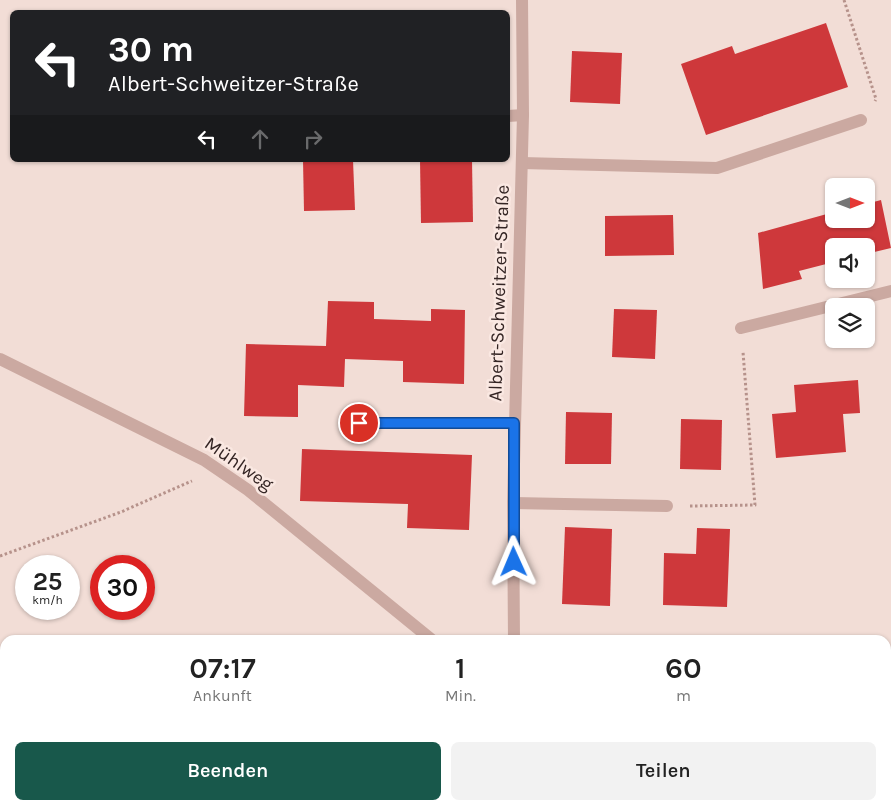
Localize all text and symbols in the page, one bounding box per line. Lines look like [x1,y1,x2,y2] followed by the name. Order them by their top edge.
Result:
[108,29,194,70] text: 30 m
[25,30,90,95] icon: left
[108,71,359,97] text: Albert-Schweitzer-Straße
[193,125,221,153] icon: left
[246,125,274,153] icon: ahead
[299,125,327,153] icon: right
[825,178,875,228] north arrow
[825,178,875,348] map controls
[484,184,514,402] street label: Albert-Schweitzer-Straße
[825,238,875,288] button: sound
[825,298,875,348] button: layers
[338,402,380,444] pin
[345,409,373,437] icon: arrive
[200,432,278,496] street label: Mühlweg
[487,535,539,587] position arrow
[90,555,155,620] speed limit sign: 30
[33,567,62,596] text: 25
[32,593,63,607] text: km/h
[189,650,256,686] text: 07:17
[455,650,466,686] text: 1
[665,650,702,686] text: 60
[193,686,252,705] text: Ankunft
[445,686,476,705] text: Min.
[676,686,691,705] text: m
[15,742,441,800] button: Beenden
[451,742,876,800] button: Teilen

